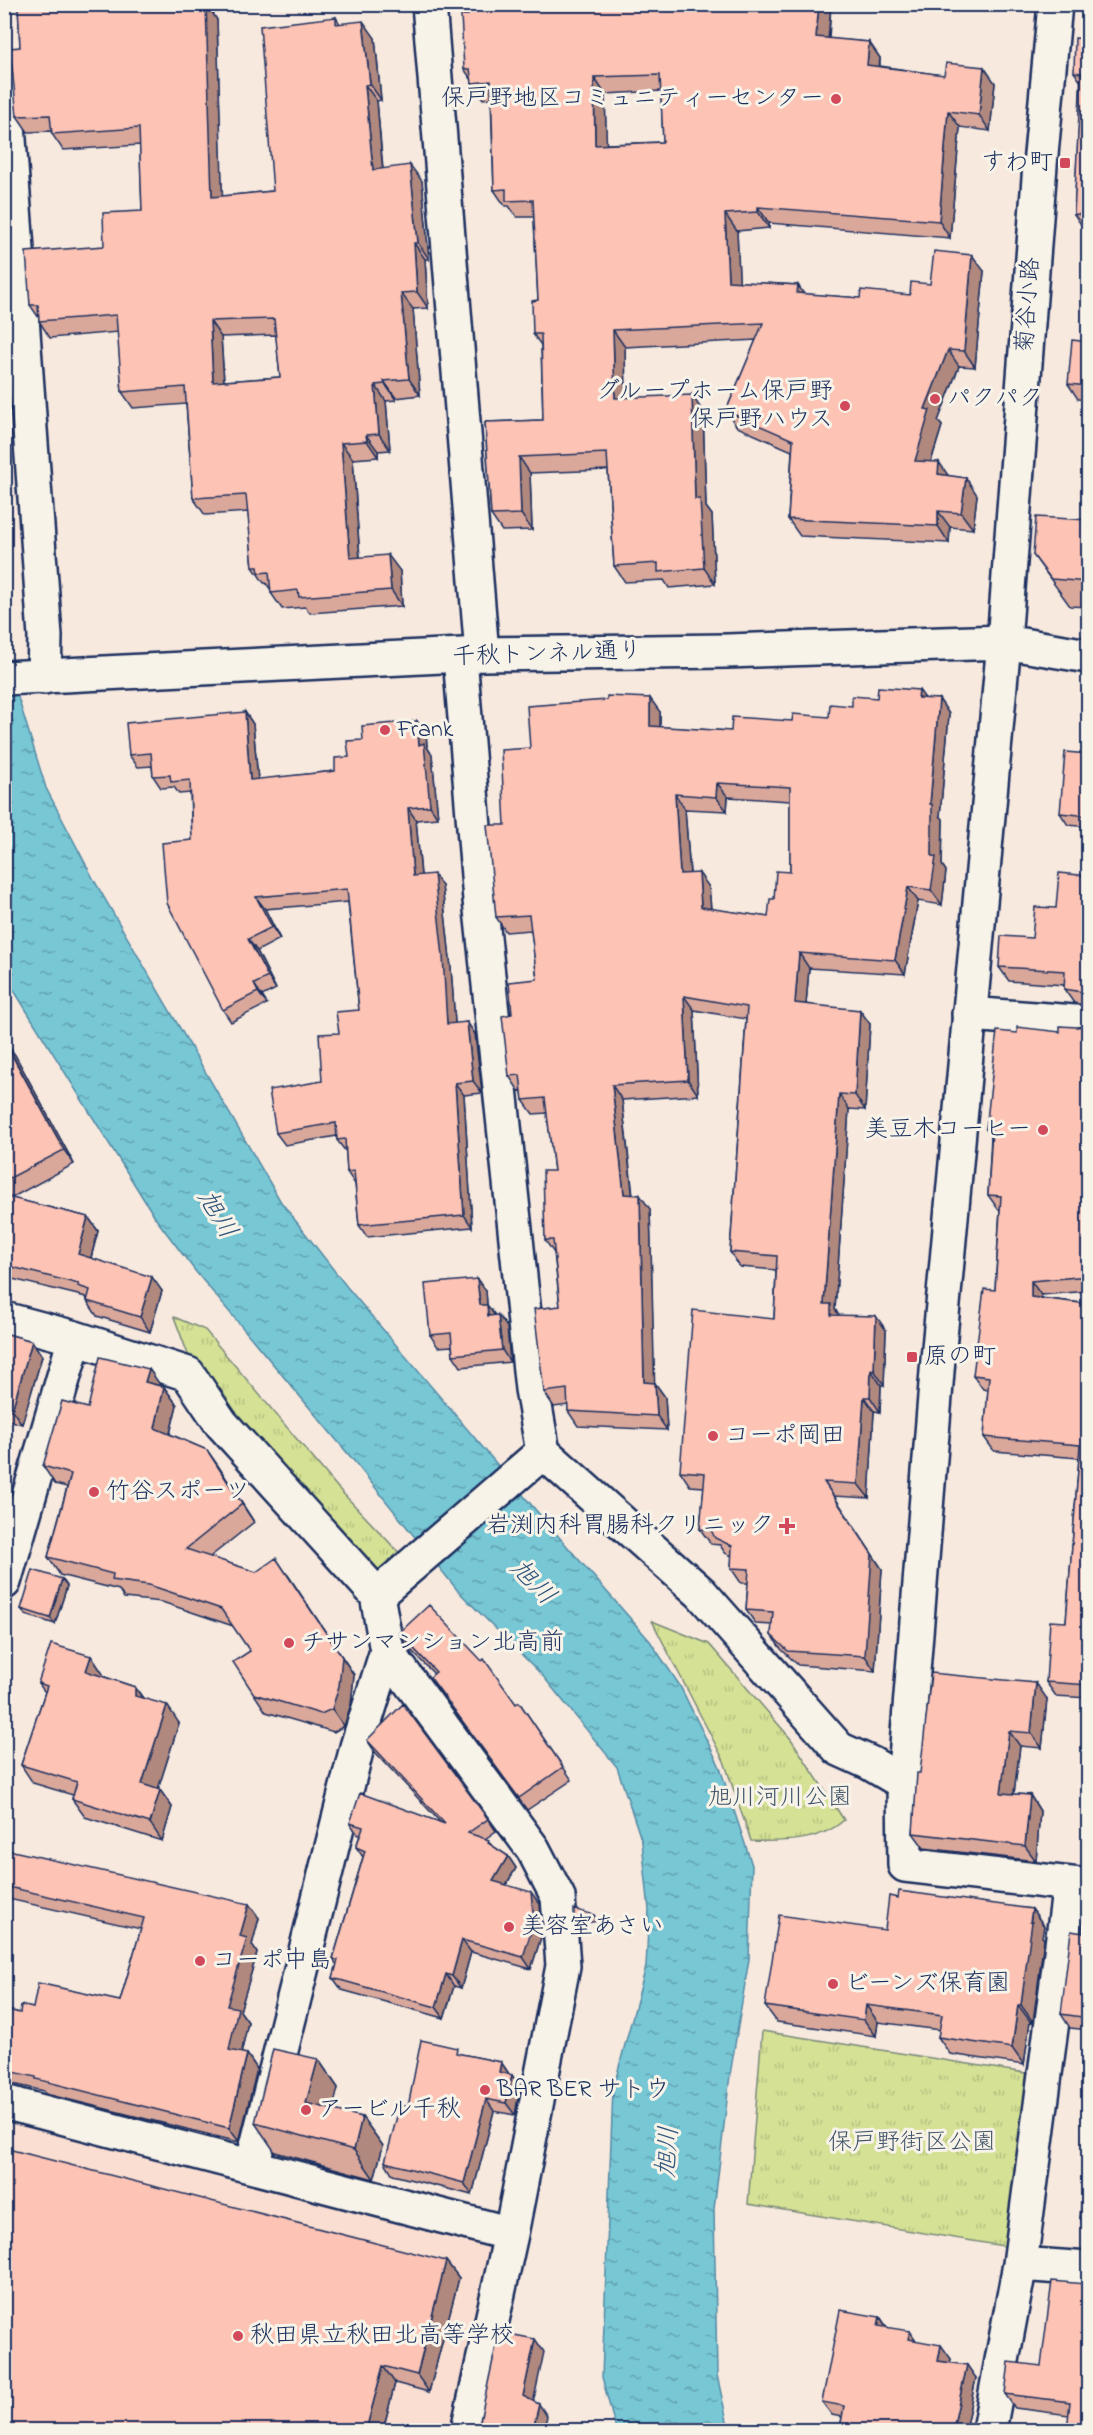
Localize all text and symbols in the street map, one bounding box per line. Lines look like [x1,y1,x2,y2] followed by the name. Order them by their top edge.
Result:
[441,82,824,117] place label: 保戸野地区コミュニティーセンター
[829,92,843,106] marker: 保戸野地区コミュニティーセンター
[981,146,1053,181] place label: すわ町
[1058,156,1072,170] marker: すわ町
[1008,256,1050,354] street label: 菊谷小路
[596,375,833,438] place label: グループホーム保戸野 保戸野ハウス
[947,382,1043,417] place label: パクパク
[928,392,942,406] marker: パクパク
[838,399,852,413] marker: グループホーム保戸野 保戸野ハウス
[451,634,643,676] street label: 千秋トンネル通り
[396,713,454,748] place label: Frank
[378,723,392,737] marker: Frank
[864,1113,1031,1148] place label: 美豆木コーヒー
[1036,1123,1050,1137] marker: 美豆木コーヒー
[186,1183,246,1247] water label: 旭川
[924,1340,996,1375] place label: 原の町
[905,1350,919,1364] marker: 原の町
[725,1419,845,1454] place label: コーポ岡田
[706,1429,720,1443] marker: コーポ岡田
[106,1475,250,1510] place label: 竹谷スポーツ
[87,1485,101,1499] marker: 竹谷スポーツ
[486,1509,774,1544] place label: 岩渕内科胃腸科クリニック
[778,1517,796,1535] marker: 岩渕内科胃腸科クリニック
[500,1551,564,1615] water label: 旭川
[301,1626,564,1661] place label: チサンマンション北高前
[282,1636,296,1650] marker: チサンマンション北高前
[708,1781,852,1816] park label: 旭川河川公園
[521,1910,664,1945] place label: 美容室あさい
[502,1920,516,1934] marker: 美容室あさい
[212,1944,332,1979] place label: コーポ中島
[193,1954,207,1968] marker: コーポ中島
[845,1967,1010,2002] place label: ビーンズ保育園
[826,1977,840,1991] marker: ビーンズ保育園
[496,2073,669,2108] place label: BAR BER サトウ
[478,2083,492,2097] marker: BAR BER サトウ
[318,2093,461,2128] place label: アービル千秋
[299,2103,313,2117] marker: アービル千秋
[648,2125,690,2179] water label: 旭川
[828,2126,996,2161] park label: 保戸野街区公園
[250,2319,514,2354] place label: 秋田県立秋田北高等学校
[231,2329,245,2343] marker: 秋田県立秋田北高等学校

